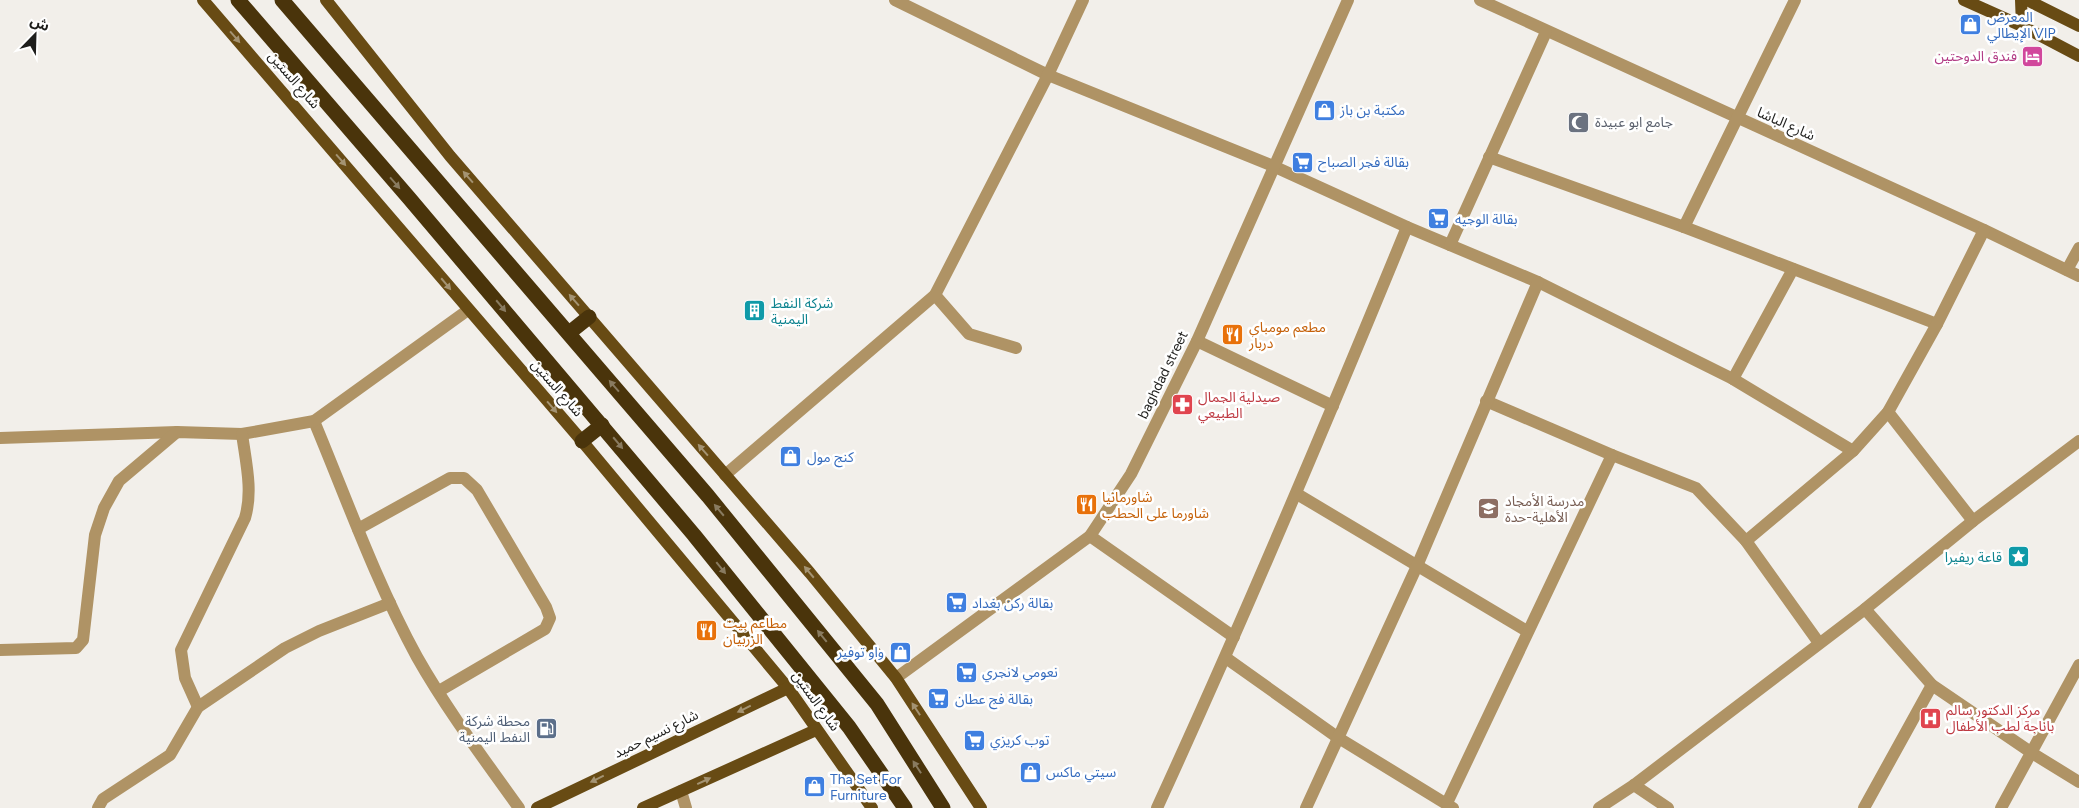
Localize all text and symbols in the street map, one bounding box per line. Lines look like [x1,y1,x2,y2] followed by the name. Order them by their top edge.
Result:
[1987,9,2056,44] place label: المعرض الإيطالي VIP
[10,10,60,60] north arrow
[28,12,52,35] text: ش
[1959,13,1983,37] shop icon: المعرض الإيطالي VIP
[229,30,241,42] one-way arrow
[2021,44,2045,68] hotel icon: فندق الدوحتين
[263,48,323,113] street label: شارع الستين
[1935,48,2017,65] place label: فندق الدوحتين
[1312,98,1336,122] shop icon: مكتبة بن باز
[1339,102,1405,119] place label: مكتبة بن باز
[1754,104,1818,146] street label: شارع الباشا
[1567,110,1591,134] mosque icon: جامع ابو عبيدة
[1595,114,1673,133] place label: جامع ابو عبيدة
[1290,150,1314,174] supermarket icon: بقالة فجر الصباح
[336,153,347,166] one-way arrow
[1318,154,1409,173] place label: بقالة فجر الصباح
[462,171,473,184] one-way arrow
[390,176,401,189] one-way arrow
[1427,207,1451,231] supermarket icon: بقالة الوجيه
[1455,211,1518,228] place label: بقالة الوجيه
[441,277,452,290] one-way arrow
[569,294,580,306] one-way arrow
[771,295,833,328] place label: شركة النفط اليمنية
[743,299,767,323] building icon: شركة النفط اليمنية
[495,300,506,312] one-way arrow
[1248,319,1326,352] place label: مطعم مومباي دربار
[1221,323,1245,347] restaurant icon: مطعم مومباي دربار
[1134,328,1192,422] street label: baghdad street
[526,356,586,421] street label: شارع الستين
[608,380,619,393] one-way arrow
[1198,389,1281,424] place label: صيدلية الجمال الطبيعي
[1170,393,1194,417] pharmacy icon: صيدلية الجمال الطبيعي
[547,400,558,413] one-way arrow
[612,437,623,450] one-way arrow
[697,444,709,456] one-way arrow
[779,445,803,469] shop icon: كنج مول
[807,449,854,468] place label: كنج مول
[1102,489,1209,522] place label: شاورمانيا شاورما على الحطب
[1074,493,1098,517] restaurant icon: شاورمانيا شاورما على الحطب
[1505,493,1584,526] place label: مدرسة الأمجاد الأهلية-حدة
[1477,497,1501,521] school or university icon: مدرسة الأمجاد الأهلية-حدة
[714,503,725,516] one-way arrow
[2006,545,2030,569] place icon: قاعة ريفيرا
[1945,549,2002,566] place label: قاعة ريفيرا
[716,561,727,574] one-way arrow
[804,566,815,579] one-way arrow
[944,591,968,615] supermarket icon: بقالة ركن بغداد
[972,595,1053,612] place label: بقالة ركن بغداد
[723,615,787,648] place label: مطاعم بيت الزربيان
[695,619,719,643] restaurant icon: مطاعم بيت الزربيان
[816,629,827,642] one-way arrow
[888,640,912,664] shop icon: واو توفير
[836,644,884,661] place label: واو توفير
[954,660,978,684] supermarket icon: نعومي لانجري
[982,664,1058,683] place label: نعومي لانجري
[787,668,844,736] street label: شارع الستين
[927,687,951,711] supermarket icon: بقالة فج عطان
[955,691,1033,710] place label: بقالة فج عطان
[911,702,921,715] one-way arrow
[1946,702,2054,735] place label: مركز الدكتور سالم باناجة لطب الأطفال
[737,705,751,713] one-way arrow
[611,706,702,764] street label: شارع نسيم حميد
[1918,706,1942,730] hospital icon: مركز الدكتور سالم باناجة لطب الأطفال
[459,713,530,746] place label: محطة شركة النفط اليمنية
[534,717,558,741] fuel station icon: محطة شركة النفط اليمنية
[962,728,986,752] supermarket icon: توب كريزي
[990,732,1049,751] place label: توب كريزي
[912,760,922,774] one-way arrow
[1018,760,1042,784] shop icon: سيتي ماكس
[1046,764,1116,783] place label: سيتي ماكس
[830,771,902,804] place label: Tha Set For Furniture
[590,775,605,783] one-way arrow
[802,775,826,799] shop icon: Tha Set For Furniture
[697,777,711,785] one-way arrow

